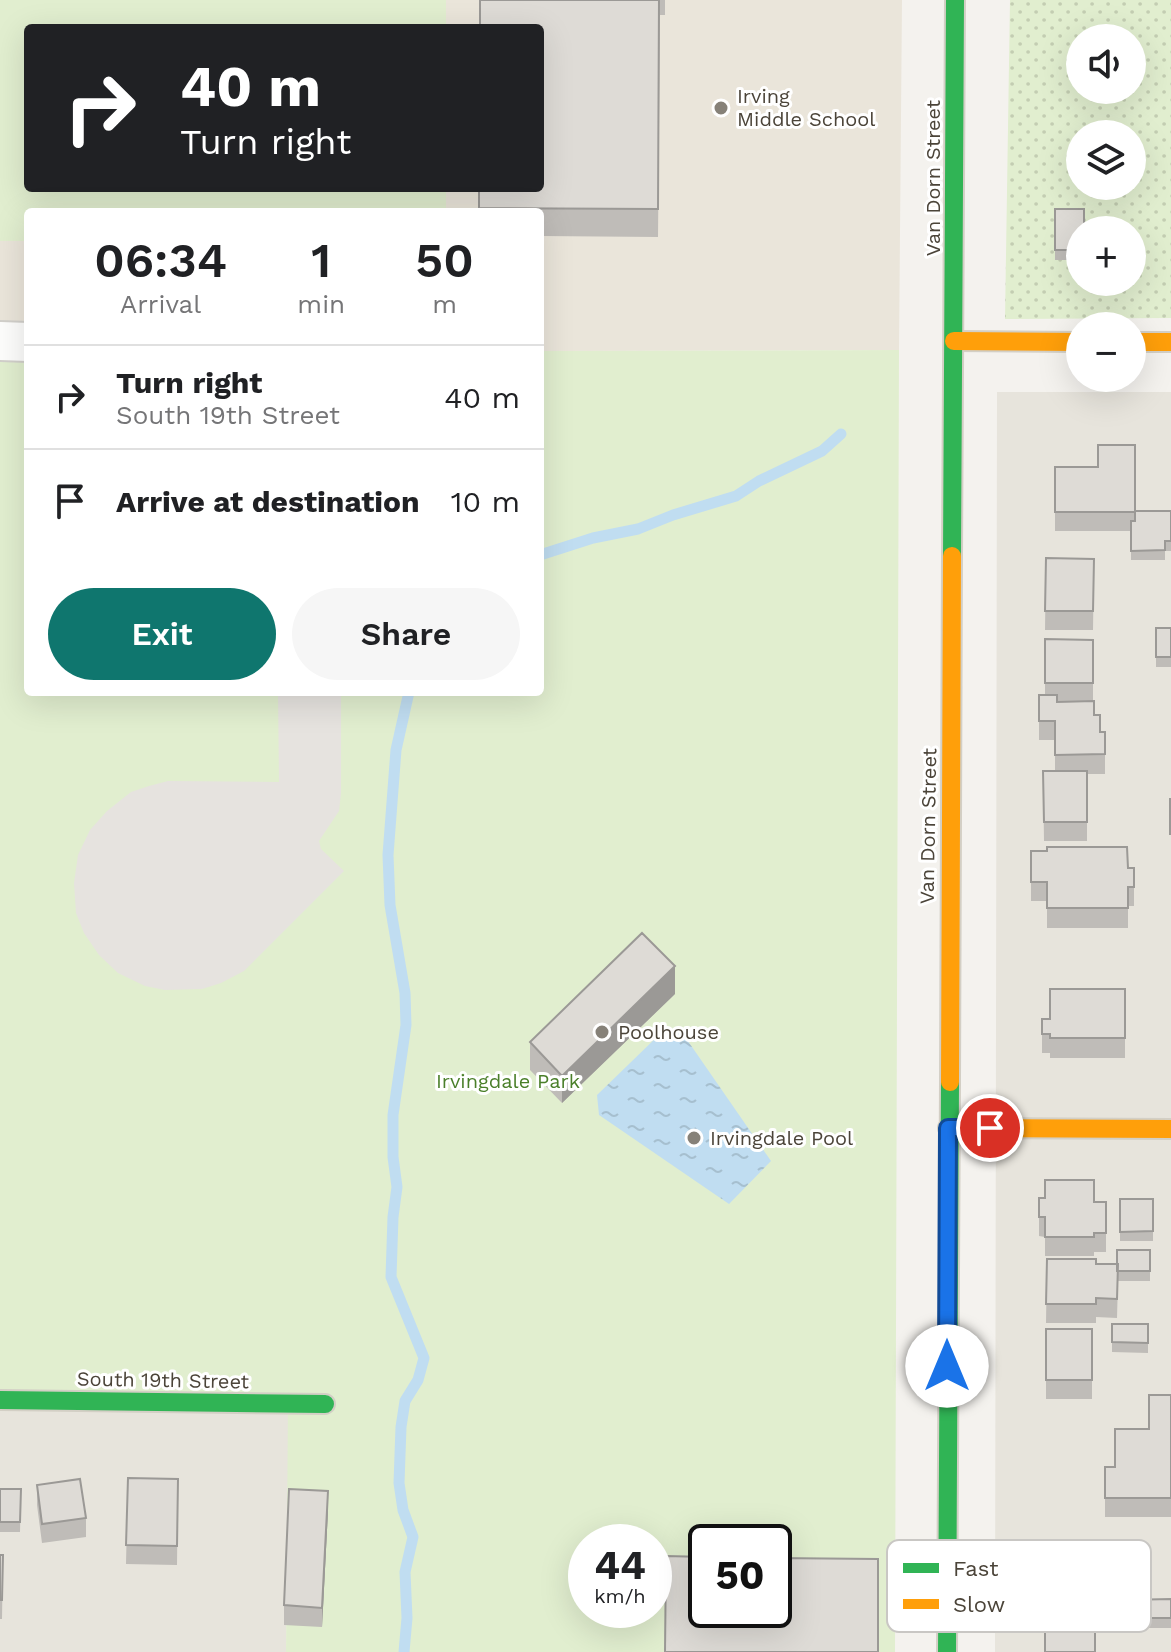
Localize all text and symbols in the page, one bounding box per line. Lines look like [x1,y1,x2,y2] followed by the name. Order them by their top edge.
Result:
[1066,24,1146,392] map controls
[1066,24,1146,104] button: sound
[180,54,321,120] text: 40 m
[48,56,152,160] icon: right
[737,84,875,131] place label: Irving Middle School
[712,99,730,117] marker: Irving Middle School
[921,99,945,256] street label: Van Dorn Street
[1066,120,1146,200] button: layers
[180,121,351,163] text: Turn right
[1066,216,1146,296] button: +
[94,232,227,289] text: 06:34
[311,232,331,289] text: 1
[415,232,474,289] text: 50
[120,289,201,319] text: Arrival
[297,289,345,319] text: min
[432,289,457,319] text: m
[1066,312,1146,392] button: −
[116,365,262,400] text: Turn right
[48,375,92,419] icon: right
[444,380,520,415] text: 40 m
[116,400,340,430] text: South 19th Street
[48,479,92,523] icon: arrive
[116,484,420,519] text: Arrive at destination
[451,484,520,519] text: 10 m
[48,588,276,680] button: Exit
[292,588,520,680] button: Share
[915,747,941,904] street label: Van Dorn Street
[618,1020,719,1044] place label: Poolhouse
[593,1023,611,1041] marker: Poolhouse
[436,1069,580,1093] park label: Irvingdale Park
[956,1094,1024,1162] pin
[968,1106,1012,1150] icon: arrive
[710,1126,853,1150] place label: Irvingdale Pool
[685,1129,703,1147] marker: Irvingdale Pool
[905,1324,989,1408] position arrow
[77,1366,250,1394] street label: South 19th Street
[688,1524,792,1628] speed limit sign: 50
[887,1540,1151,1632] legend
[594,1542,646,1589] text: 44
[953,1556,999,1581] text: Fast
[594,1584,646,1608] text: km/h
[953,1592,1005,1617] text: Slow

